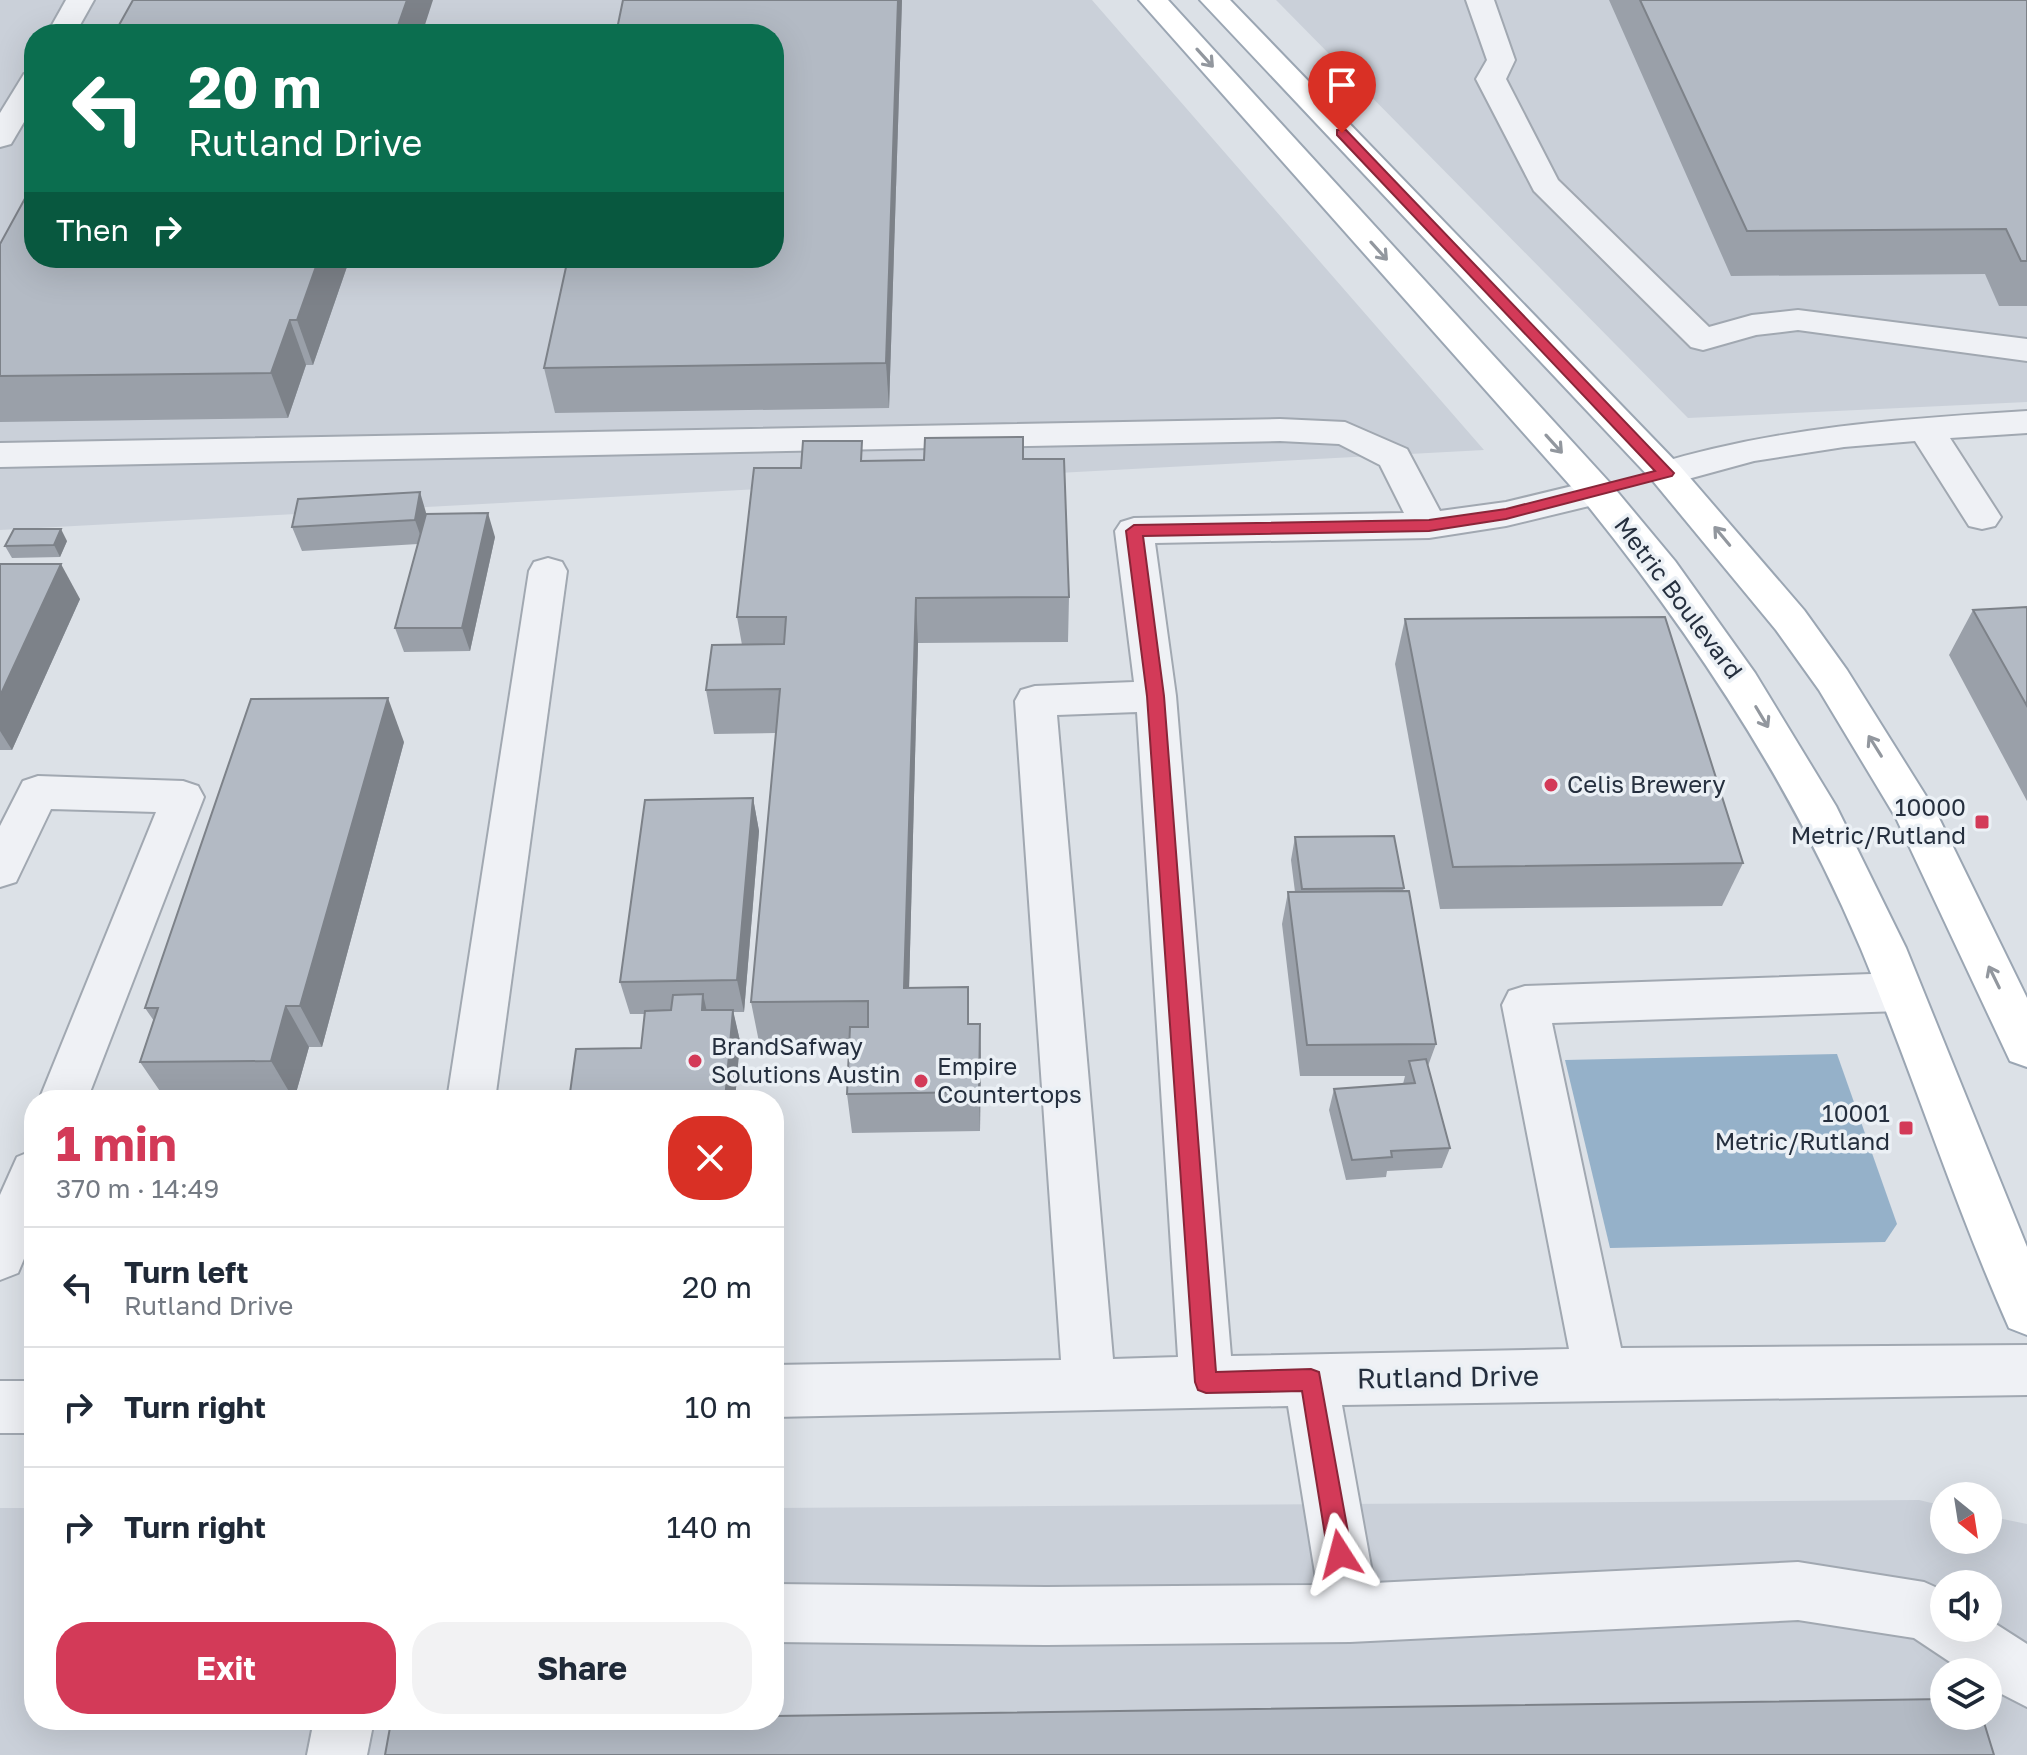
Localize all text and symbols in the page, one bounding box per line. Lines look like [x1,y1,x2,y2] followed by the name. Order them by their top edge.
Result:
[1195,48,1213,68] one-way arrow
[1308,51,1376,133] pin
[188,53,322,120] text: 20 m
[56,56,160,160] icon: left
[1320,63,1364,107] icon: arrive
[188,121,422,164] text: Rutland Drive
[145,208,189,252] icon: right
[56,212,129,248] text: Then
[1369,241,1387,261] one-way arrow
[1544,433,1562,453] one-way arrow
[1609,510,1749,684] street label: Metric Boulevard
[1713,526,1731,547] one-way arrow
[1754,705,1770,728] one-way arrow
[1867,735,1883,758] one-way arrow
[1567,769,1726,798] place label: Celis Brewery
[1542,776,1560,794] marker: Celis Brewery
[1791,792,1966,849] place label: 10000 Metric/Rutland
[1973,813,1991,831] marker: 10000 Metric/Rutland
[1986,965,2001,989] one-way arrow
[711,1031,901,1088] place label: BrandSafway Solutions Austin
[937,1051,1082,1108] place label: Empire Countertops
[686,1052,704,1070] marker: BrandSafway Solutions Austin
[912,1072,930,1090] marker: Empire Countertops
[1715,1098,1890,1155] place label: 10001 Metric/Rutland
[56,1114,177,1172] text: 1 min
[668,1116,752,1200] button: close
[1897,1119,1915,1137] marker: 10001 Metric/Rutland
[56,1173,219,1204] text: 370 m · 14:49
[124,1254,249,1290] text: Turn left
[56,1265,100,1309] icon: left
[682,1269,752,1305] text: 20 m
[124,1290,293,1321] text: Rutland Drive
[1357,1358,1539,1395] street label: Rutland Drive
[56,1385,100,1429] icon: right
[124,1389,266,1425] text: Turn right
[685,1389,752,1425] text: 10 m
[1930,1482,2002,1554] north arrow
[1930,1482,2002,1730] map controls
[56,1505,100,1549] icon: right
[124,1509,266,1545] text: Turn right
[667,1509,752,1545] text: 140 m
[1298,1512,1382,1596] position arrow
[1930,1570,2002,1642] button: sound
[56,1622,396,1714] button: Exit
[412,1622,752,1714] button: Share
[1930,1658,2002,1730] button: layers

